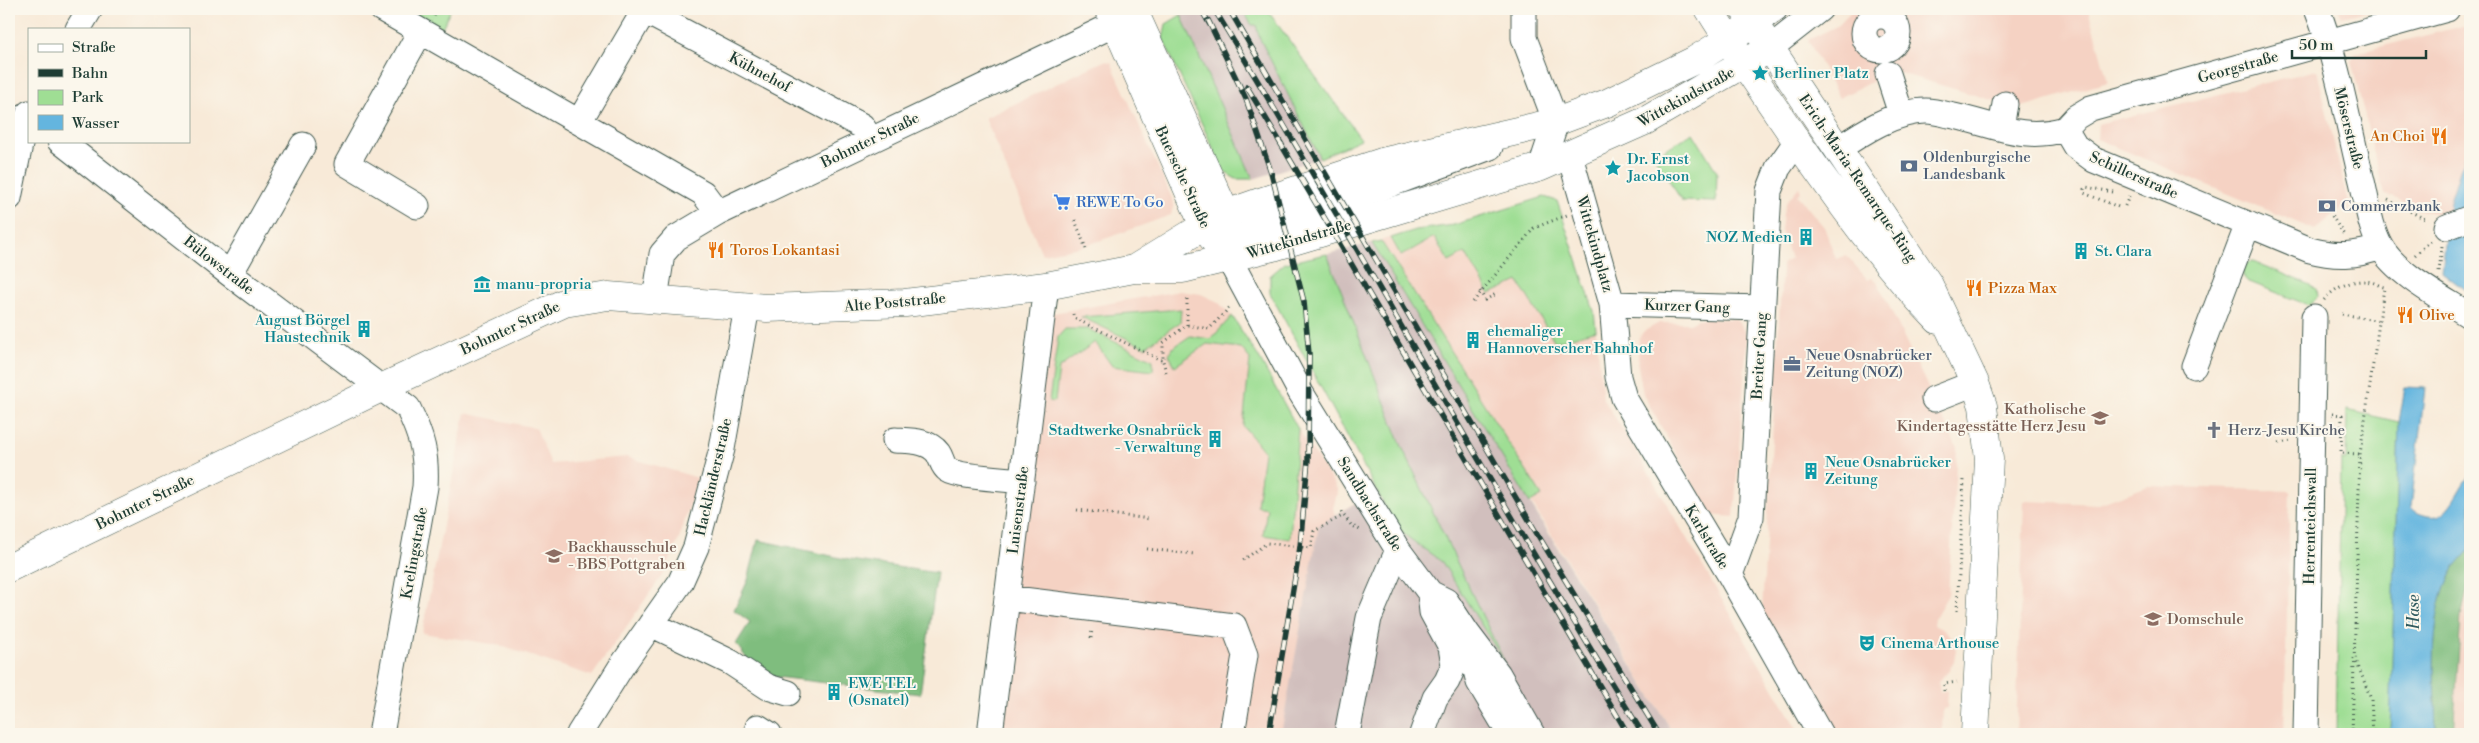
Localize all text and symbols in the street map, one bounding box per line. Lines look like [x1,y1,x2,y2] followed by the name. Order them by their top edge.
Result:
[28,28,190,142] legend
[2292,28,2425,60] scale bar
[2299,36,2333,55] text: 50 m
[72,38,116,57] text: Straße
[2196,47,2281,88] street label: Georgstraße
[725,48,795,97] street label: Kühnehof
[1633,63,1738,132] street label: Wittekindstraße
[1750,63,1770,83] place icon: Berliner Platz
[71,64,108,83] text: Bahn
[1773,64,1869,83] place label: Berliner Platz
[2329,85,2368,171] street label: Möserstraße
[72,88,104,107] text: Park
[1794,91,1921,266] street label: Erich-Maria-Remarque-Ring
[817,108,923,173] street label: Bohmter Straße
[71,114,120,133] text: Wasser
[1150,122,1215,231] street label: Buersche Straße
[2429,126,2449,146] restaurant icon: An Choi
[2369,127,2425,146] place label: An Choi
[2087,147,2181,203] street label: Schillerstraße
[1923,148,2031,184] place label: Oldenburgische Landesbank
[1626,150,1690,186] place label: Dr. Ernst Jacobson
[1899,156,1919,176] bank icon: Oldenburgische Landesbank
[1603,158,1623,178] place icon: Dr. Ernst Jacobson
[1052,192,1072,212] supermarket icon: REWE To Go
[1076,193,1164,212] place label: REWE To Go
[1571,193,1617,295] street label: Wittekindplatz
[2317,196,2337,216] bank icon: Commerzbank
[2341,197,2441,216] place label: Commerzbank
[1244,215,1354,264] street label: Wittekindstraße
[1796,227,1816,247] building icon: NOZ Medien
[1706,228,1792,247] place label: NOZ Medien
[179,231,258,299] street label: Bülowstraße
[706,240,726,260] restaurant icon: Toros Lokantasi
[730,241,840,260] place label: Toros Lokantasi
[2071,241,2091,261] building icon: St. Clara
[2095,242,2152,261] place label: St. Clara
[472,274,492,294] museum icon: manu-propria
[496,275,592,294] place label: manu-propria
[1964,278,1984,298] restaurant icon: Pizza Max
[1988,279,2057,298] place label: Pizza Max
[842,289,947,317] street label: Alte Poststraße
[1644,296,1730,318] street label: Kurzer Gang
[457,297,563,360] street label: Bohmter Straße
[2395,305,2415,325] restaurant icon: Olive
[2419,306,2455,325] place label: Olive
[254,311,351,347] place label: August Börgel Haustechnik
[1748,312,1771,401] street label: Breiter Gang
[354,319,374,339] building icon: August Börgel Haustechnik
[1487,322,1653,358] place label: ehemaliger Hannoverscher Bahnhof
[1463,330,1483,350] building icon: ehemaliger Hannoverscher Bahnhof
[1806,346,1932,382] place label: Neue Osnabrücker Zeitung (NOZ)
[1782,354,1802,374] office icon: Neue Osnabrücker Zeitung (NOZ)
[1897,400,2086,436] place label: Katholische Kindertagesstätte Herz Jesu
[2090,408,2110,428] school or university icon: Katholische Kindertagesstätte Herz Jesu
[691,416,736,538] street label: Hackländerstraße
[2204,420,2224,440] church icon: Herz-Jesu Kirche
[1049,421,1202,457] place label: Stadtwerke Osnabrück - Verwaltung
[2228,421,2345,440] place label: Herz-Jesu Kirche
[1205,429,1225,449] building icon: Stadtwerke Osnabrück - Verwaltung
[1333,453,1406,555] street label: Sandbachstraße
[1825,453,1951,489] place label: Neue Osnabrücker Zeitung
[1801,461,1821,481] building icon: Neue Osnabrücker Zeitung
[1004,465,1033,555] street label: Luisenstraße
[2300,467,2321,585] street label: Herrenteichswall
[92,470,198,535] street label: Bohmter Straße
[1680,502,1733,573] street label: Karlstraße
[397,506,432,601] street label: Krelingstraße
[567,538,685,574] place label: Backhausschule - BBS Pottgraben
[544,546,564,566] school or university icon: Backhausschule - BBS Pottgraben
[2404,594,2424,630] water label: Hase
[2143,609,2163,629] school or university icon: Domschule
[2167,610,2244,629] place label: Domschule
[1857,633,1877,653] theatre icon: Cinema Arthouse
[1881,634,1999,653] place label: Cinema Arthouse
[848,674,916,710] place label: EWE TEL (Osnatel)
[824,682,844,702] building icon: EWE TEL (Osnatel)

